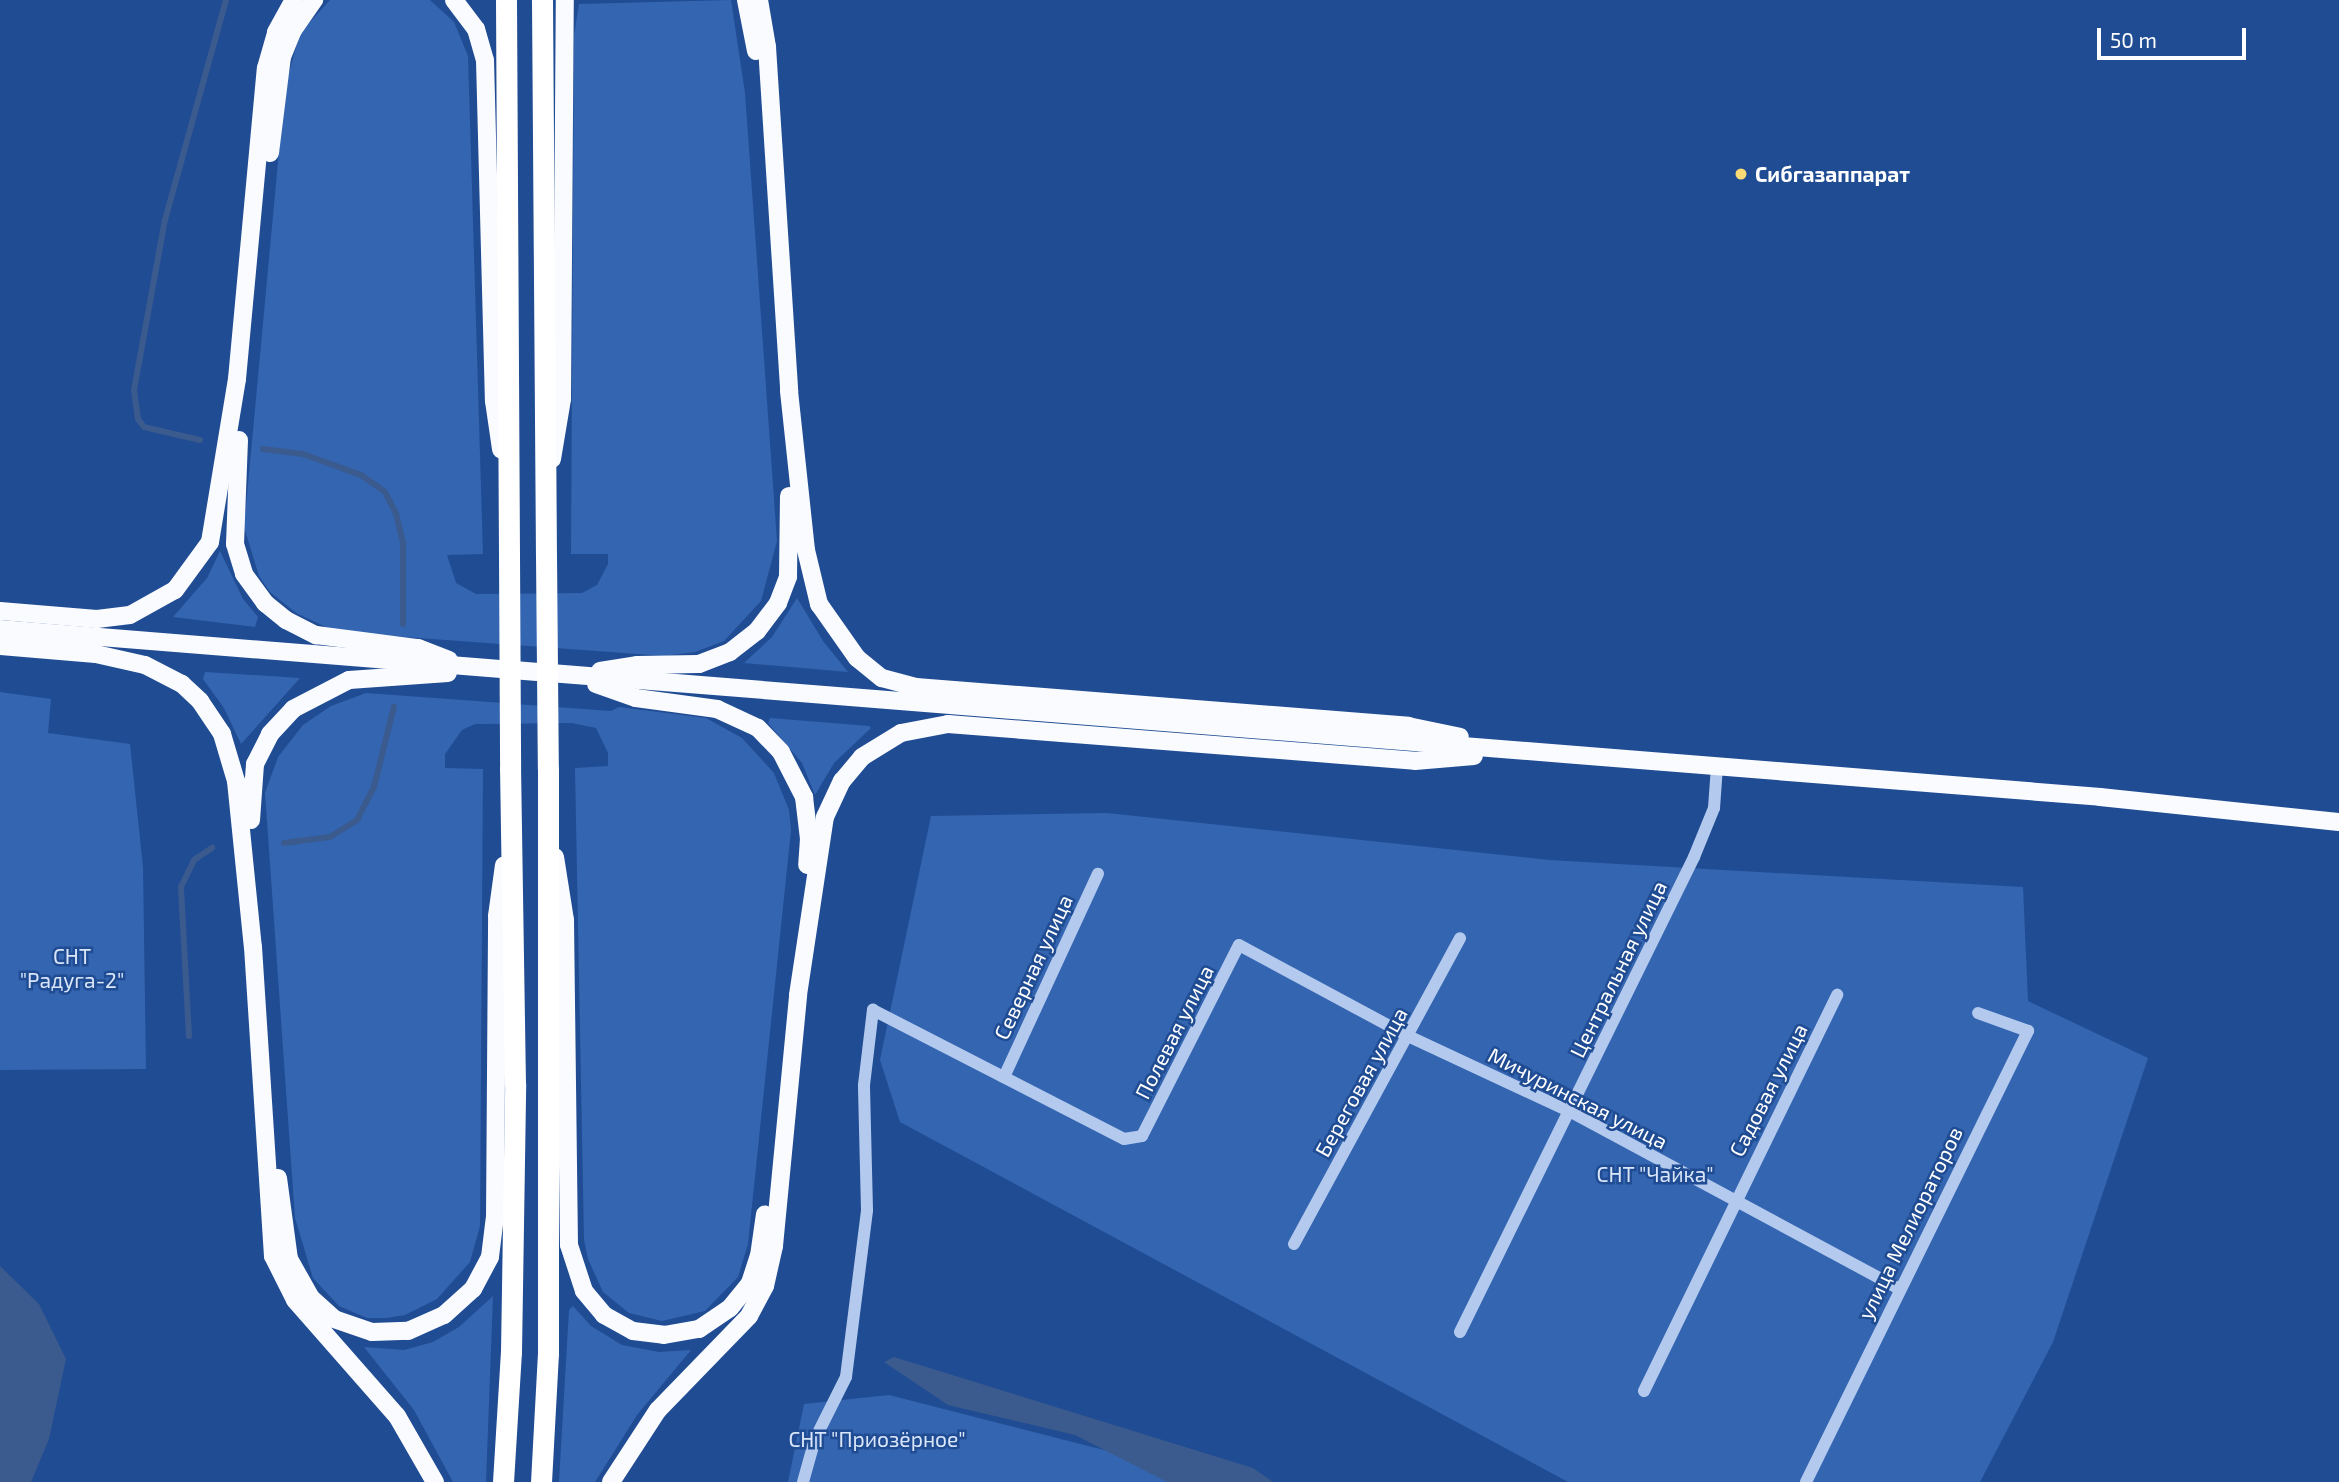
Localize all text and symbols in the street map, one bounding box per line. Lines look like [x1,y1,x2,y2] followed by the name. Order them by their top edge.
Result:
[2101,14,2250,58] scale bar
[2110,27,2157,52] text: 50 m
[1755,161,1910,187] place label: Сибгазаппарат
[1733,166,1749,182] marker: Сибгазаппарат
[1564,877,1672,1061] street label: Центральная улица
[988,891,1078,1043] street label: Северная улица
[20,943,124,993] park label: СНТ "Радуга-2"
[1129,961,1219,1103] street label: Полевая улица
[1310,1003,1412,1161] street label: Береговая улица
[1724,1019,1812,1161] street label: Садовая улица
[1484,1042,1672,1154] street label: Мичуринская улица
[1852,1123,1968,1323] street label: улица Мелиораторов
[1596,1161,1714,1187] park label: СНТ "Чайка"
[788,1426,966,1452] park label: СНТ "Приозёрное"

